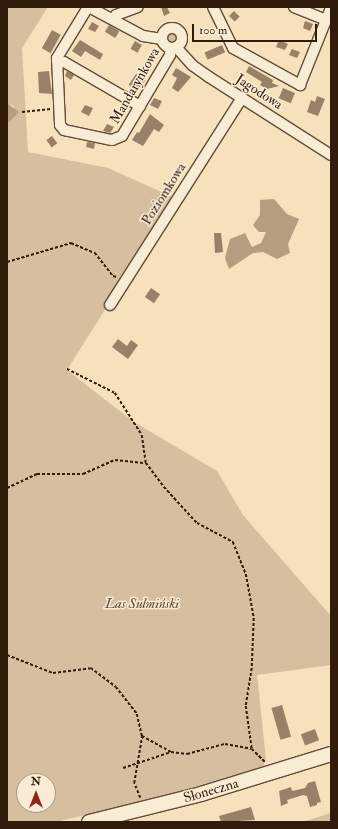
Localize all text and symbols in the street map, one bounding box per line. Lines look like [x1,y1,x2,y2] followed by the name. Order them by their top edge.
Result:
[194,16,319,42] scale bar
[199,23,227,38] text: 100 m
[106,45,164,127] street label: Mandarynkowa
[232,71,286,113] street label: Jagodowa
[138,160,190,228] street label: Poziomkowa
[105,596,179,612] park label: Las Sulmiński
[16,773,56,813] north arrow
[31,775,41,788] text: N
[182,775,240,807] street label: Słoneczna

